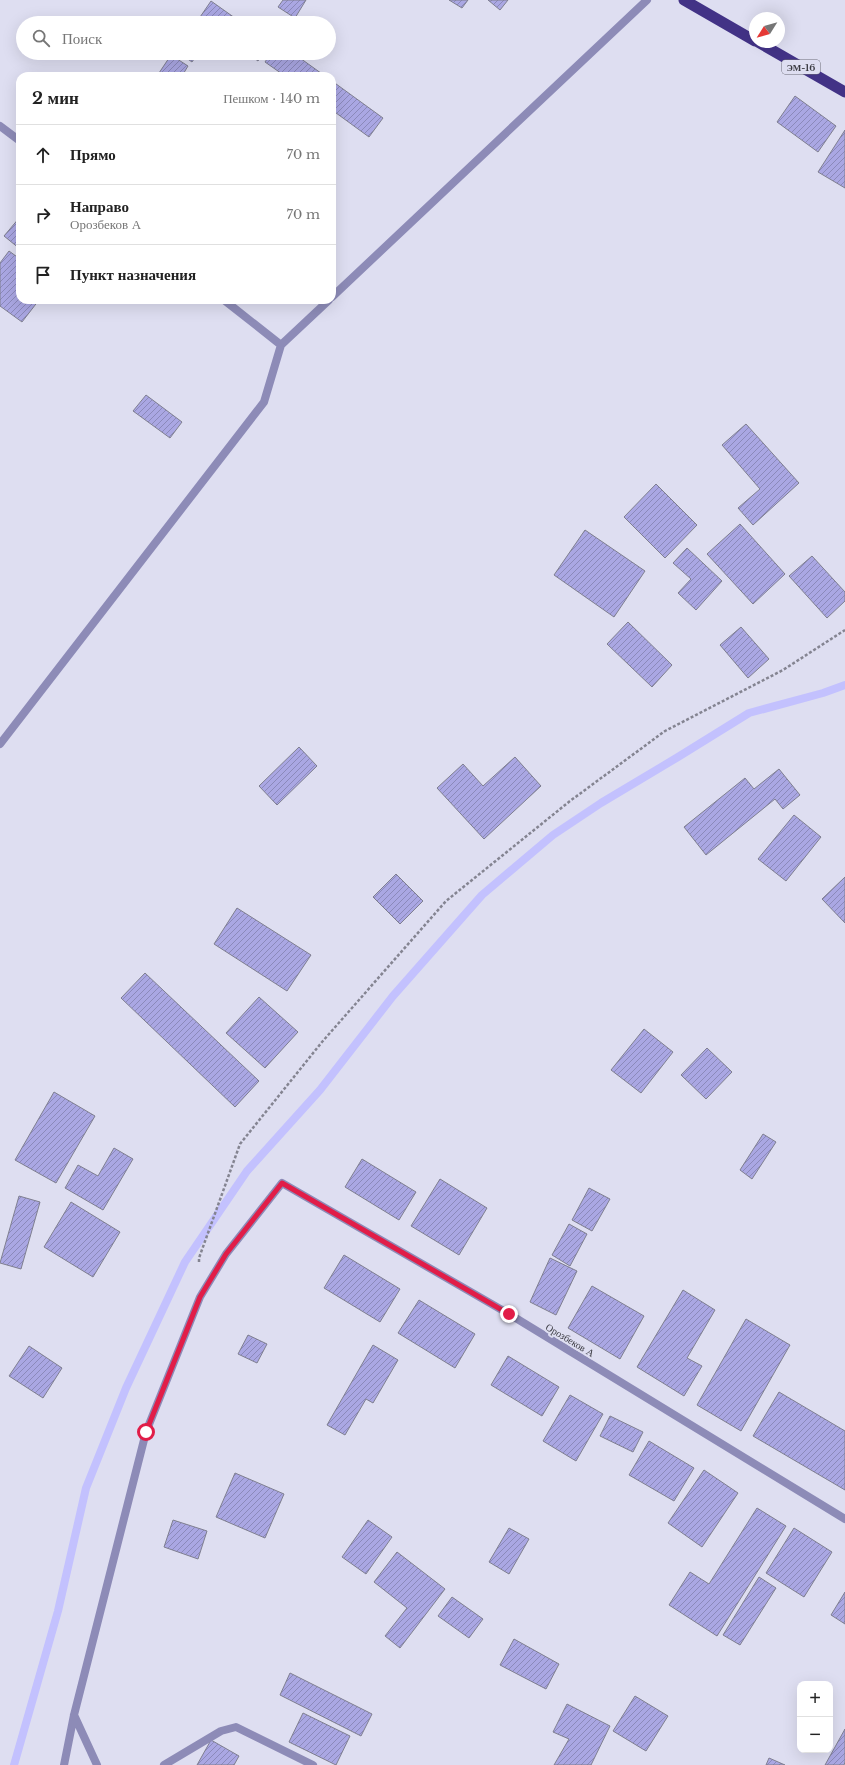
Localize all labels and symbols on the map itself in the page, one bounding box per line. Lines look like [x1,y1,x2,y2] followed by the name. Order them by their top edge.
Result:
[749,12,785,48] north arrow
[782,60,820,74] road number: ЭМ-16
[500,1305,518,1323] route end
[543,1320,597,1360] street label: Орозбеков А
[137,1423,155,1441] route start

